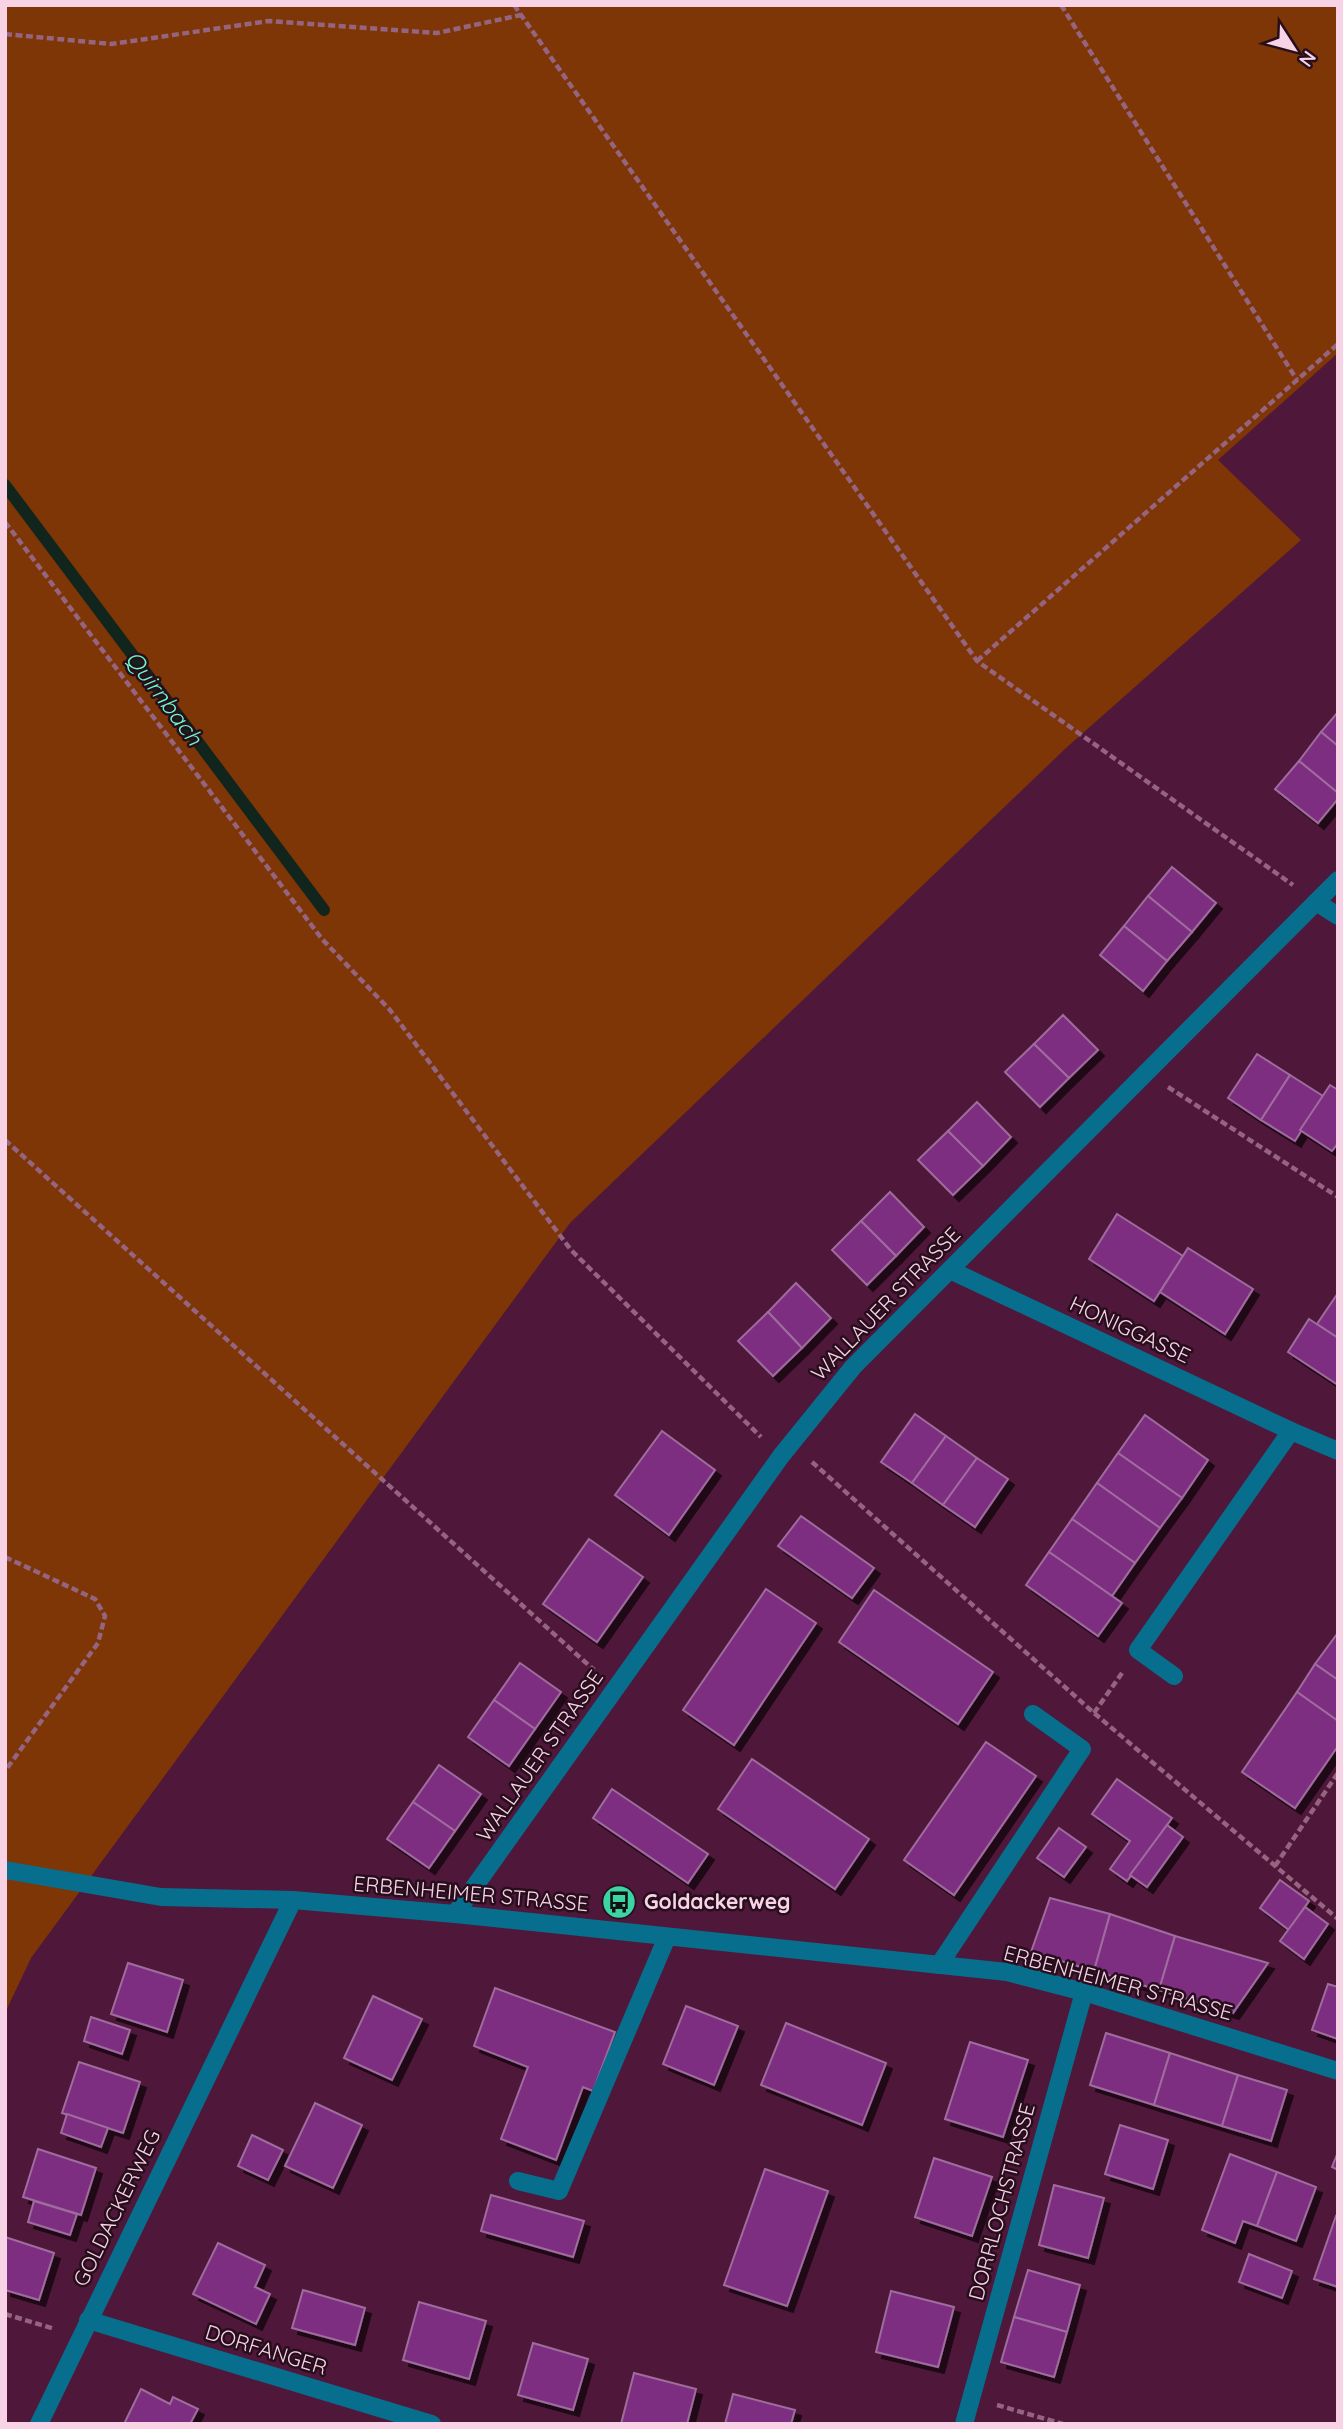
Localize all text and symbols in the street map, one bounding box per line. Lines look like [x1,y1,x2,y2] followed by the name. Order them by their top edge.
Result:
[1259,14,1329,84] north arrow
[1294,46,1322,72] text: N
[119,645,210,751] water label: Quirnbach
[805,1221,965,1386] street label: WALLAUER STRASSE
[1066,1290,1195,1368] street label: HONIGGASSE
[470,1665,608,1846] street label: WALLAUER STRASSE
[352,1870,590,1916] street label: ERBENHEIMER STRASSE
[600,1883,638,1921] bus stop icon: Goldackerweg
[644,1888,790,1914] place label: Goldackerweg
[1001,1939,1236,2025] street label: ERBENHEIMER STRASSE
[962,2100,1040,2303] street label: DORRLOCHSTRASSE
[67,2125,165,2290] street label: GOLDACKERWEG
[202,2318,330,2380] street label: DORFANGER

